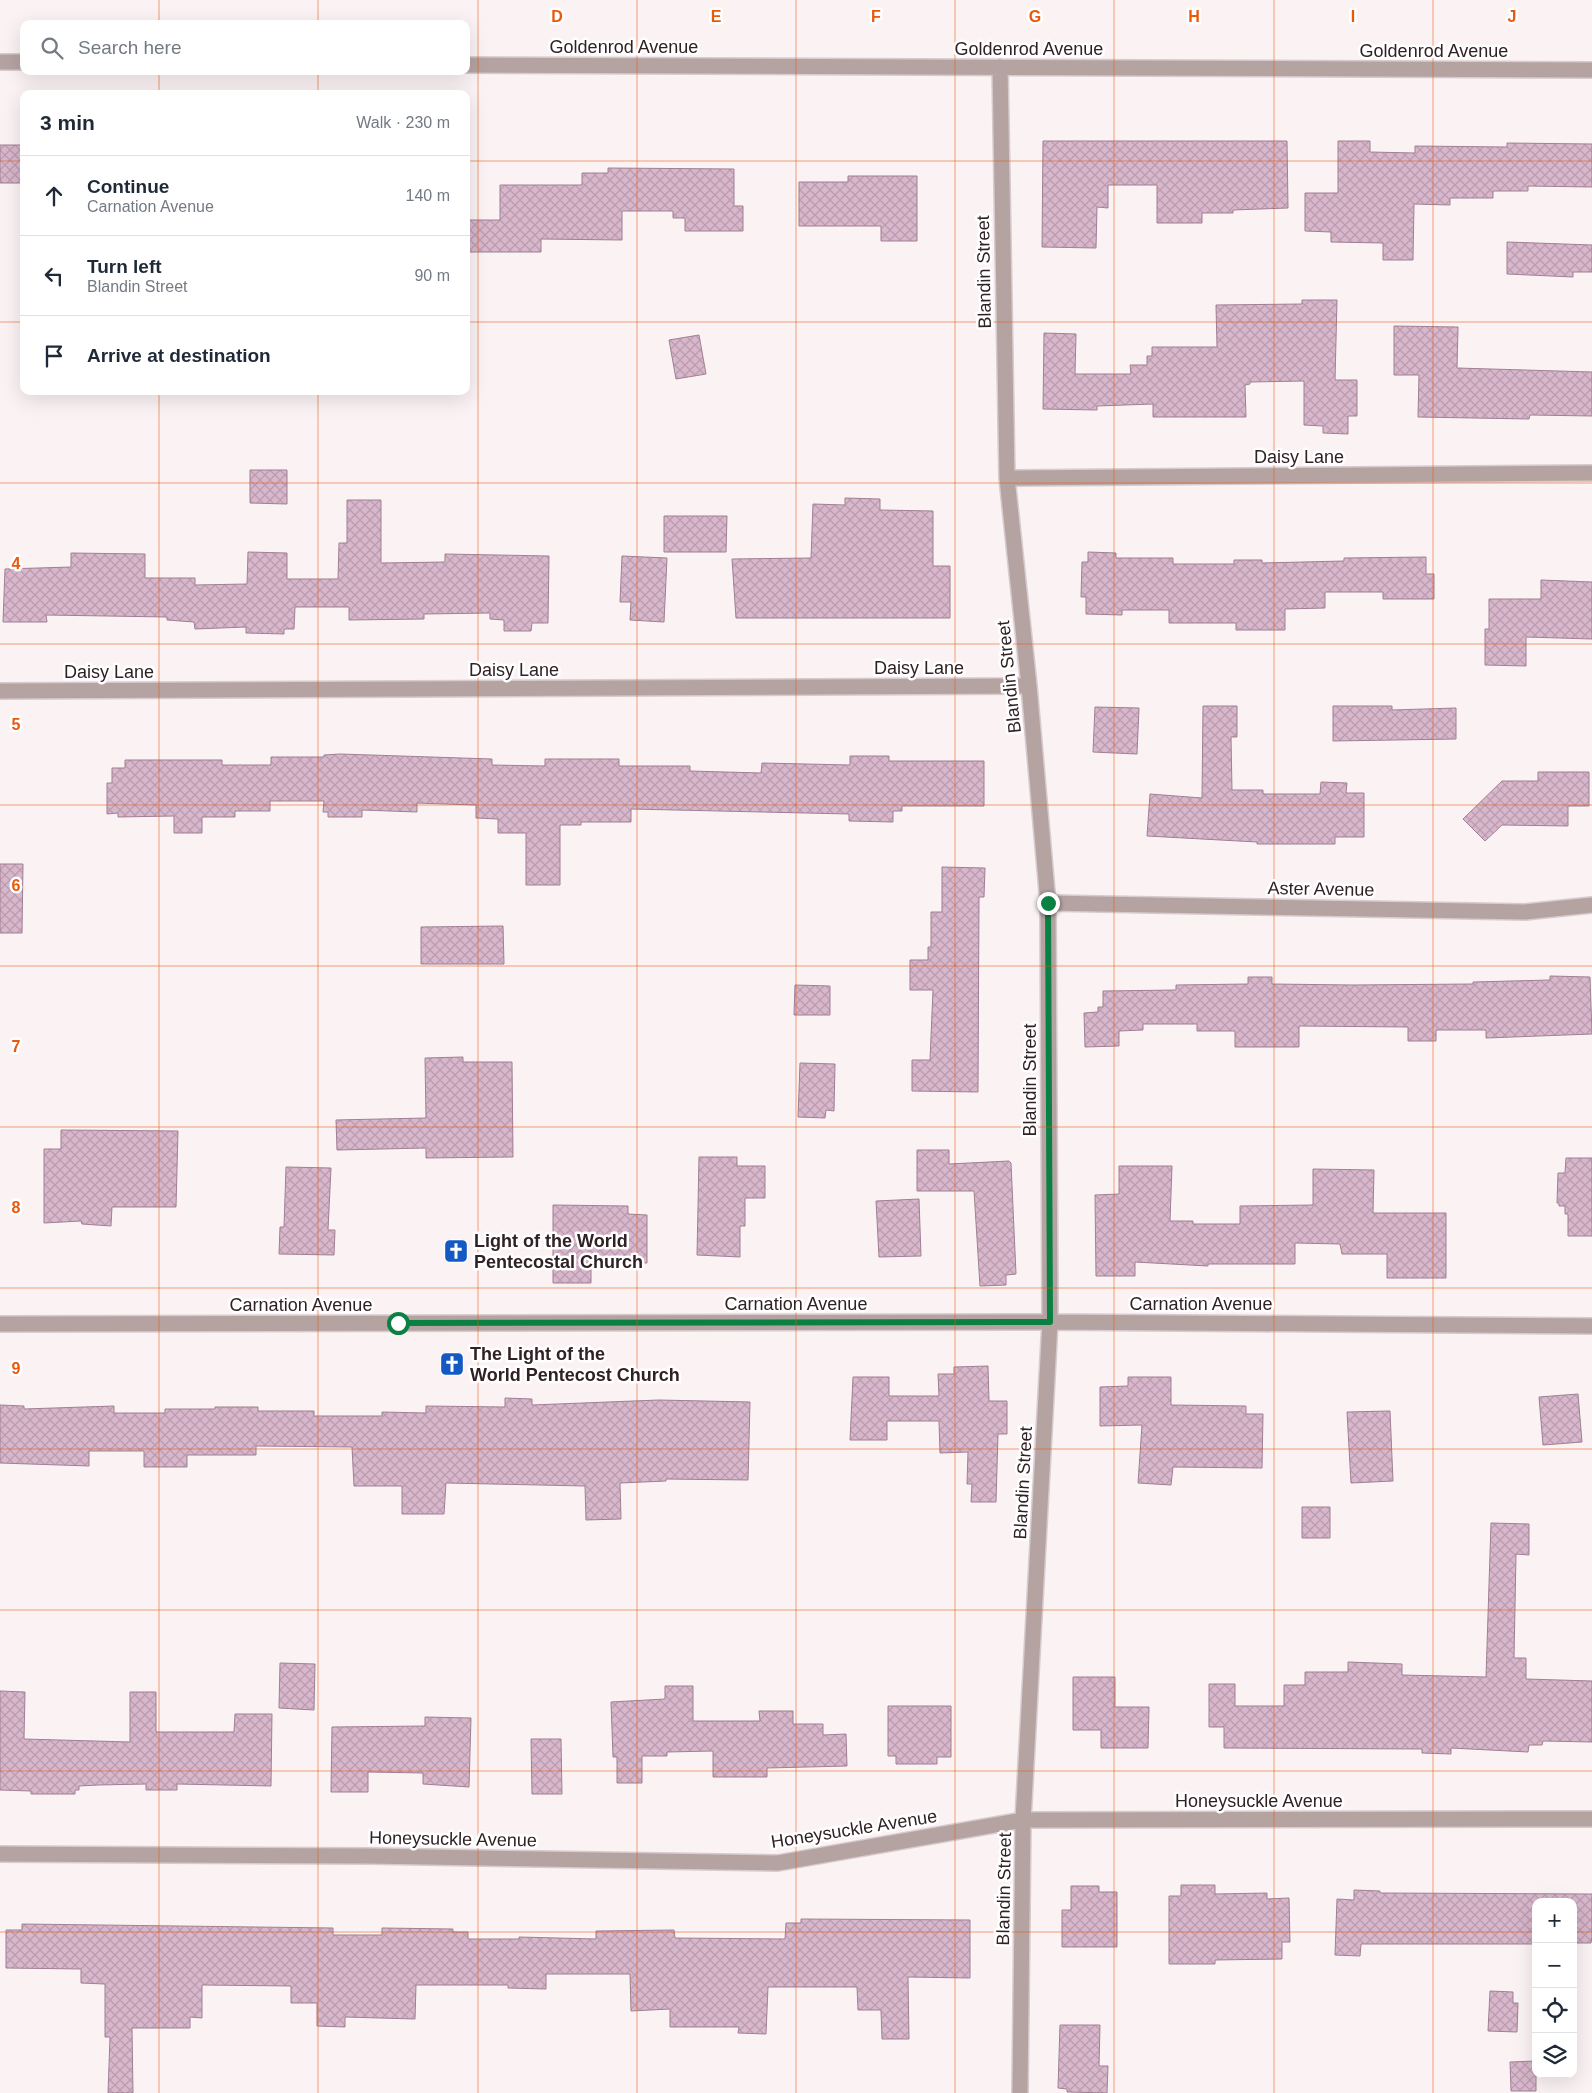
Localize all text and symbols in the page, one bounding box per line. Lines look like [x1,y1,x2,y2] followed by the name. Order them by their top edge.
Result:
[551,8,563,25] text: D
[711,8,722,25] text: E
[871,8,881,25] text: F
[1029,8,1041,25] text: G
[1188,8,1200,25] text: H
[1351,8,1355,25] text: I
[1508,8,1516,25] text: J
[20,20,470,75] search box
[38,34,66,62] icon: search
[78,37,182,58] text: Search here
[550,37,698,57] street label: Goldenrod Avenue
[955,39,1103,59] street label: Goldenrod Avenue
[1360,41,1508,61] street label: Goldenrod Avenue
[40,111,95,134] text: 3 min
[356,114,450,131] text: Walk · 230 m
[87,176,169,197] text: Continue
[40,182,68,210] icon: ahead
[406,187,450,204] text: 140 m
[87,198,214,215] text: Carnation Avenue
[973,215,995,329] street label: Blandin Street
[87,256,162,277] text: Turn left
[40,262,68,290] icon: left
[414,267,450,284] text: 90 m
[87,278,188,295] text: Blandin Street
[40,342,68,370] icon: arrive
[87,345,271,366] text: Arrive at destination
[1254,447,1344,467] street label: Daisy Lane
[12,555,21,572] text: 4
[993,620,1025,734] street label: Blandin Street
[874,658,964,678] street label: Daisy Lane
[469,660,559,680] street label: Daisy Lane
[64,662,154,682] street label: Daisy Lane
[12,716,21,733] text: 5
[12,877,21,894] text: 6
[1267,878,1375,900] street label: Aster Avenue
[1037,892,1060,915] route end
[1020,1023,1040,1137] street label: Blandin Street
[12,1038,21,1055] text: 7
[12,1199,21,1216] text: 8
[474,1231,643,1272] place label: Light of the World Pentecostal Church
[443,1238,469,1264] church icon: Light of the World Pentecostal Church
[725,1294,867,1314] street label: Carnation Avenue
[1130,1294,1272,1314] street label: Carnation Avenue
[230,1295,372,1315] street label: Carnation Avenue
[387,1312,410,1335] route start
[470,1344,680,1385] place label: The Light of the World Pentecost Church
[439,1351,465,1377] church icon: The Light of the World Pentecost Church
[12,1360,21,1377] text: 9
[1010,1426,1036,1540] street label: Blandin Street
[1175,1791,1343,1811] street label: Honeysuckle Avenue
[770,1806,938,1852] street label: Honeysuckle Avenue
[369,1828,537,1850] street label: Honeysuckle Avenue
[993,1832,1015,1946] street label: Blandin Street
[1532,1898,1577,2078] map controls
[1532,1898,1577,1943] button: +
[1532,1943,1577,1988] button: −
[1532,1988,1577,2033] button: locate
[1532,2033,1577,2078] button: layers

